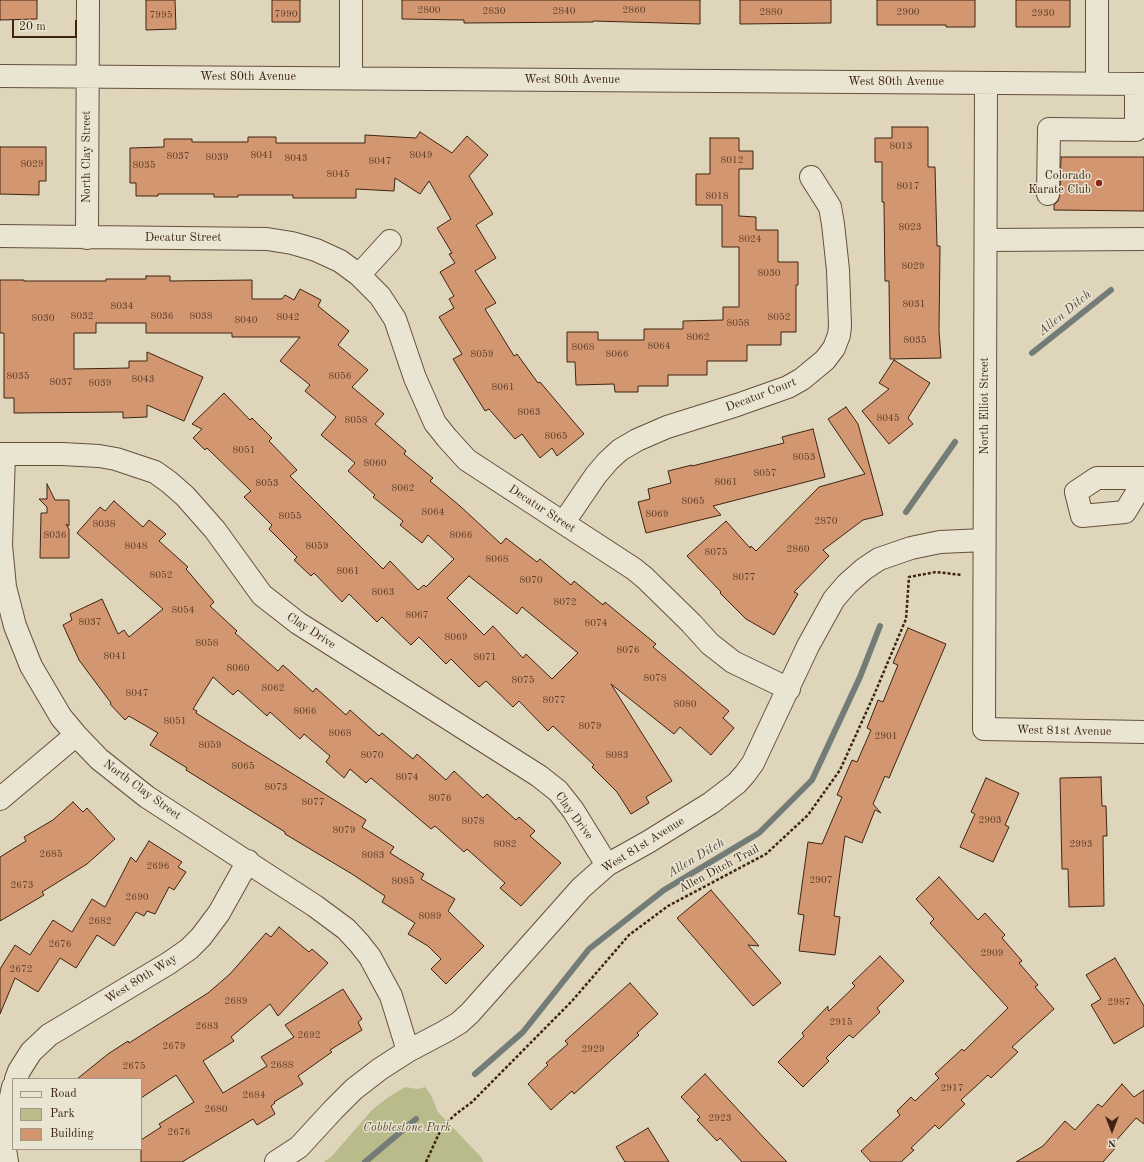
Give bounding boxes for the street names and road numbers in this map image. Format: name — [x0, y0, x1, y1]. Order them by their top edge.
street label: West 80th Avenue — [200, 70, 296, 84]
street label: West 80th Avenue — [524, 73, 620, 87]
street label: West 80th Avenue — [848, 75, 944, 89]
street label: North Clay Street — [80, 111, 94, 203]
street label: Decatur Street — [145, 231, 221, 245]
street label: North Elliot Street — [978, 357, 992, 455]
street label: Decatur Court — [724, 375, 798, 415]
street label: Decatur Street — [506, 482, 578, 536]
street label: Clay Drive — [284, 610, 338, 652]
street label: West 81st Avenue — [1017, 723, 1111, 739]
street label: North Clay Street — [100, 757, 184, 823]
street label: Clay Drive — [552, 789, 596, 843]
street label: West 81st Avenue — [599, 814, 687, 876]
street label: Allen Ditch Trail — [676, 842, 762, 896]
street label: West 80th Way — [102, 951, 180, 1007]

